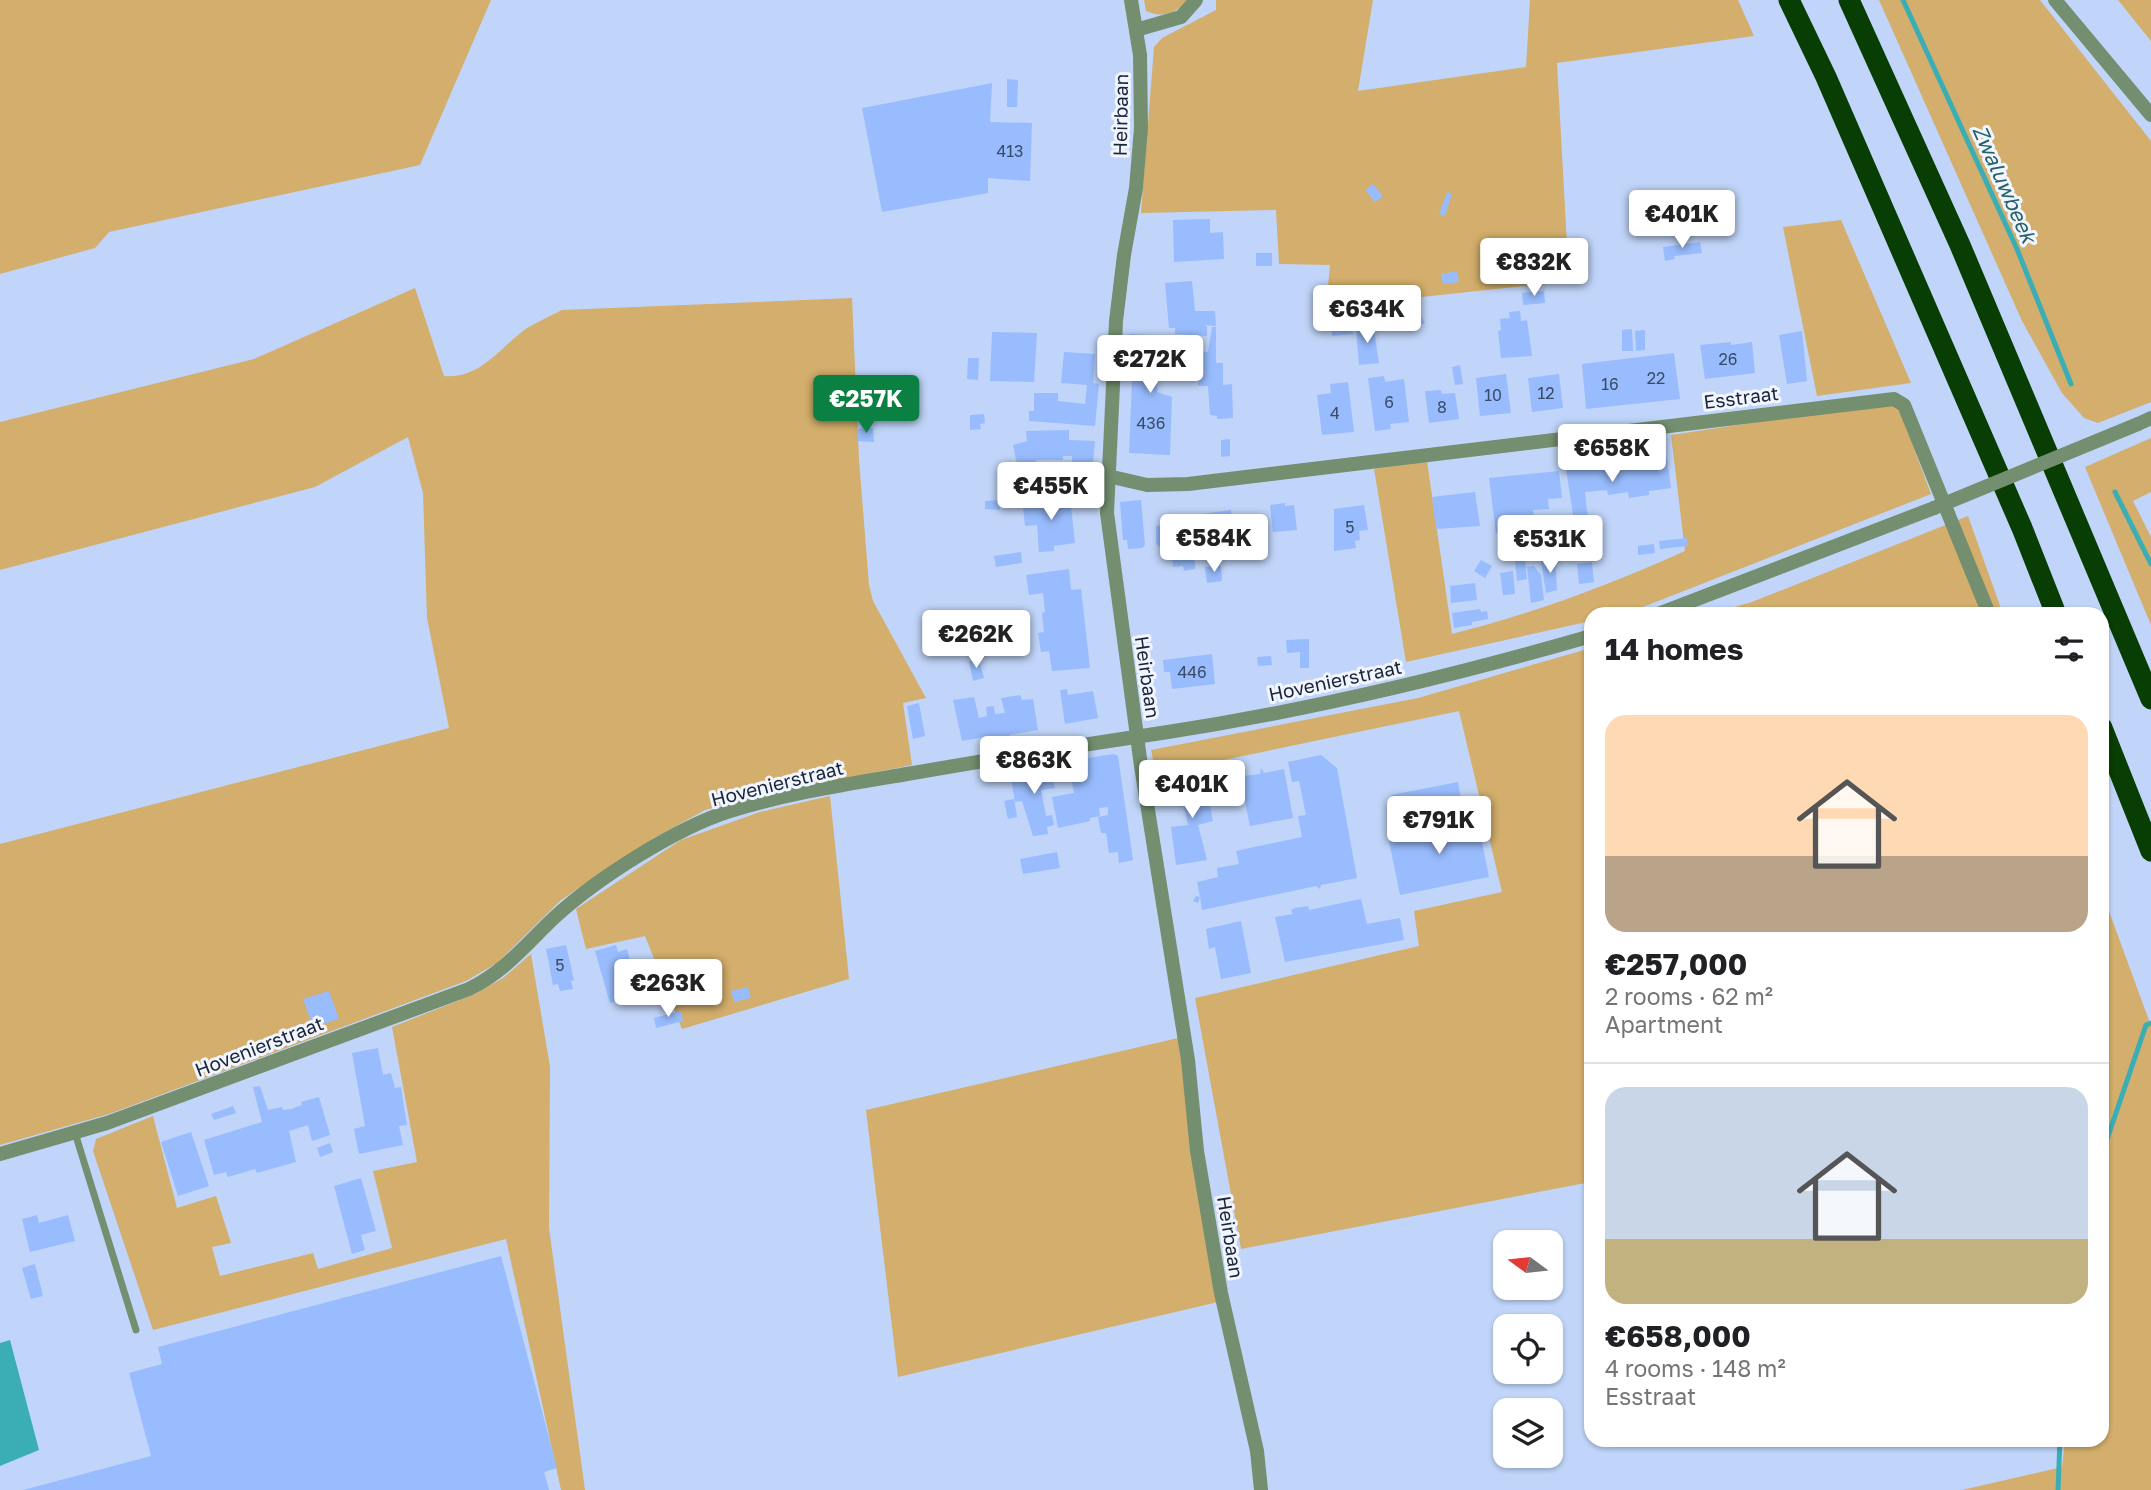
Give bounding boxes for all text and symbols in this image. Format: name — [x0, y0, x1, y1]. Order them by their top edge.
street label: Heirbaan — [1108, 73, 1132, 157]
water label: Zwaluwbeek — [1967, 121, 2043, 249]
house number: 413 — [997, 141, 1023, 161]
pin: €401K — [1633, 190, 1731, 250]
text: €401K — [1645, 199, 1719, 227]
pin: €832K — [1485, 238, 1583, 298]
text: €832K — [1496, 247, 1572, 275]
pin: €634K — [1318, 286, 1416, 345]
text: €634K — [1329, 294, 1405, 322]
pin: €272K — [1101, 336, 1199, 395]
text: €272K — [1113, 344, 1187, 372]
house number: 26 — [1719, 349, 1737, 369]
house number: 22 — [1647, 368, 1665, 388]
house number: 16 — [1601, 374, 1619, 394]
pin: €257K — [817, 376, 915, 435]
street label: Esstraat — [1702, 381, 1780, 413]
house number: 12 — [1537, 383, 1555, 403]
text: €257K — [829, 384, 903, 412]
house number: 10 — [1484, 385, 1502, 405]
house number: 6 — [1384, 392, 1394, 412]
house number: 8 — [1437, 397, 1447, 417]
house number: 4 — [1330, 403, 1340, 423]
house number: 436 — [1137, 413, 1165, 433]
pin: €658K — [1563, 424, 1661, 484]
text: €658K — [1574, 433, 1650, 461]
pin: €455K — [1002, 462, 1100, 522]
text: €455K — [1013, 471, 1089, 499]
pin: €584K — [1165, 514, 1263, 574]
pin: €531K — [1501, 516, 1599, 575]
house number: 5 — [1345, 517, 1355, 537]
text: €584K — [1176, 523, 1252, 551]
text: €531K — [1514, 524, 1586, 552]
pin: €262K — [927, 610, 1025, 670]
text: €262K — [938, 619, 1014, 647]
icon: filters — [2050, 630, 2088, 668]
text: 14 homes — [1605, 631, 1744, 667]
street label: Heirbaan — [1131, 634, 1165, 720]
street label: Hovenierstraat — [1266, 655, 1404, 705]
house number: 446 — [1177, 662, 1207, 682]
pin: €863K — [985, 736, 1083, 796]
text: €863K — [996, 745, 1072, 773]
street label: Hovenierstraat — [708, 755, 846, 811]
pin: €401K — [1143, 760, 1241, 820]
icon: home — [1784, 761, 1910, 887]
text: €401K — [1155, 769, 1229, 797]
pin: €791K — [1390, 796, 1488, 856]
text: €791K — [1403, 805, 1475, 833]
text: €257,000 — [1605, 946, 1747, 982]
house number: 5 — [555, 955, 565, 975]
pin: €263K — [619, 960, 717, 1019]
text: €263K — [630, 968, 706, 996]
text: 2 rooms · 62 m² — [1605, 982, 1773, 1010]
text: Apartment — [1605, 1010, 1723, 1038]
street label: Hovenierstraat — [192, 1011, 326, 1081]
icon: home — [1784, 1133, 1910, 1259]
street label: Heirbaan — [1213, 1194, 1249, 1280]
north arrow — [1493, 1230, 1563, 1300]
map controls — [1493, 1230, 1563, 1468]
button: locate — [1493, 1314, 1563, 1384]
text: €658,000 — [1605, 1318, 1751, 1354]
text: 4 rooms · 148 m² — [1605, 1354, 1786, 1382]
text: Esstraat — [1605, 1382, 1696, 1410]
button: layers — [1493, 1398, 1563, 1468]

